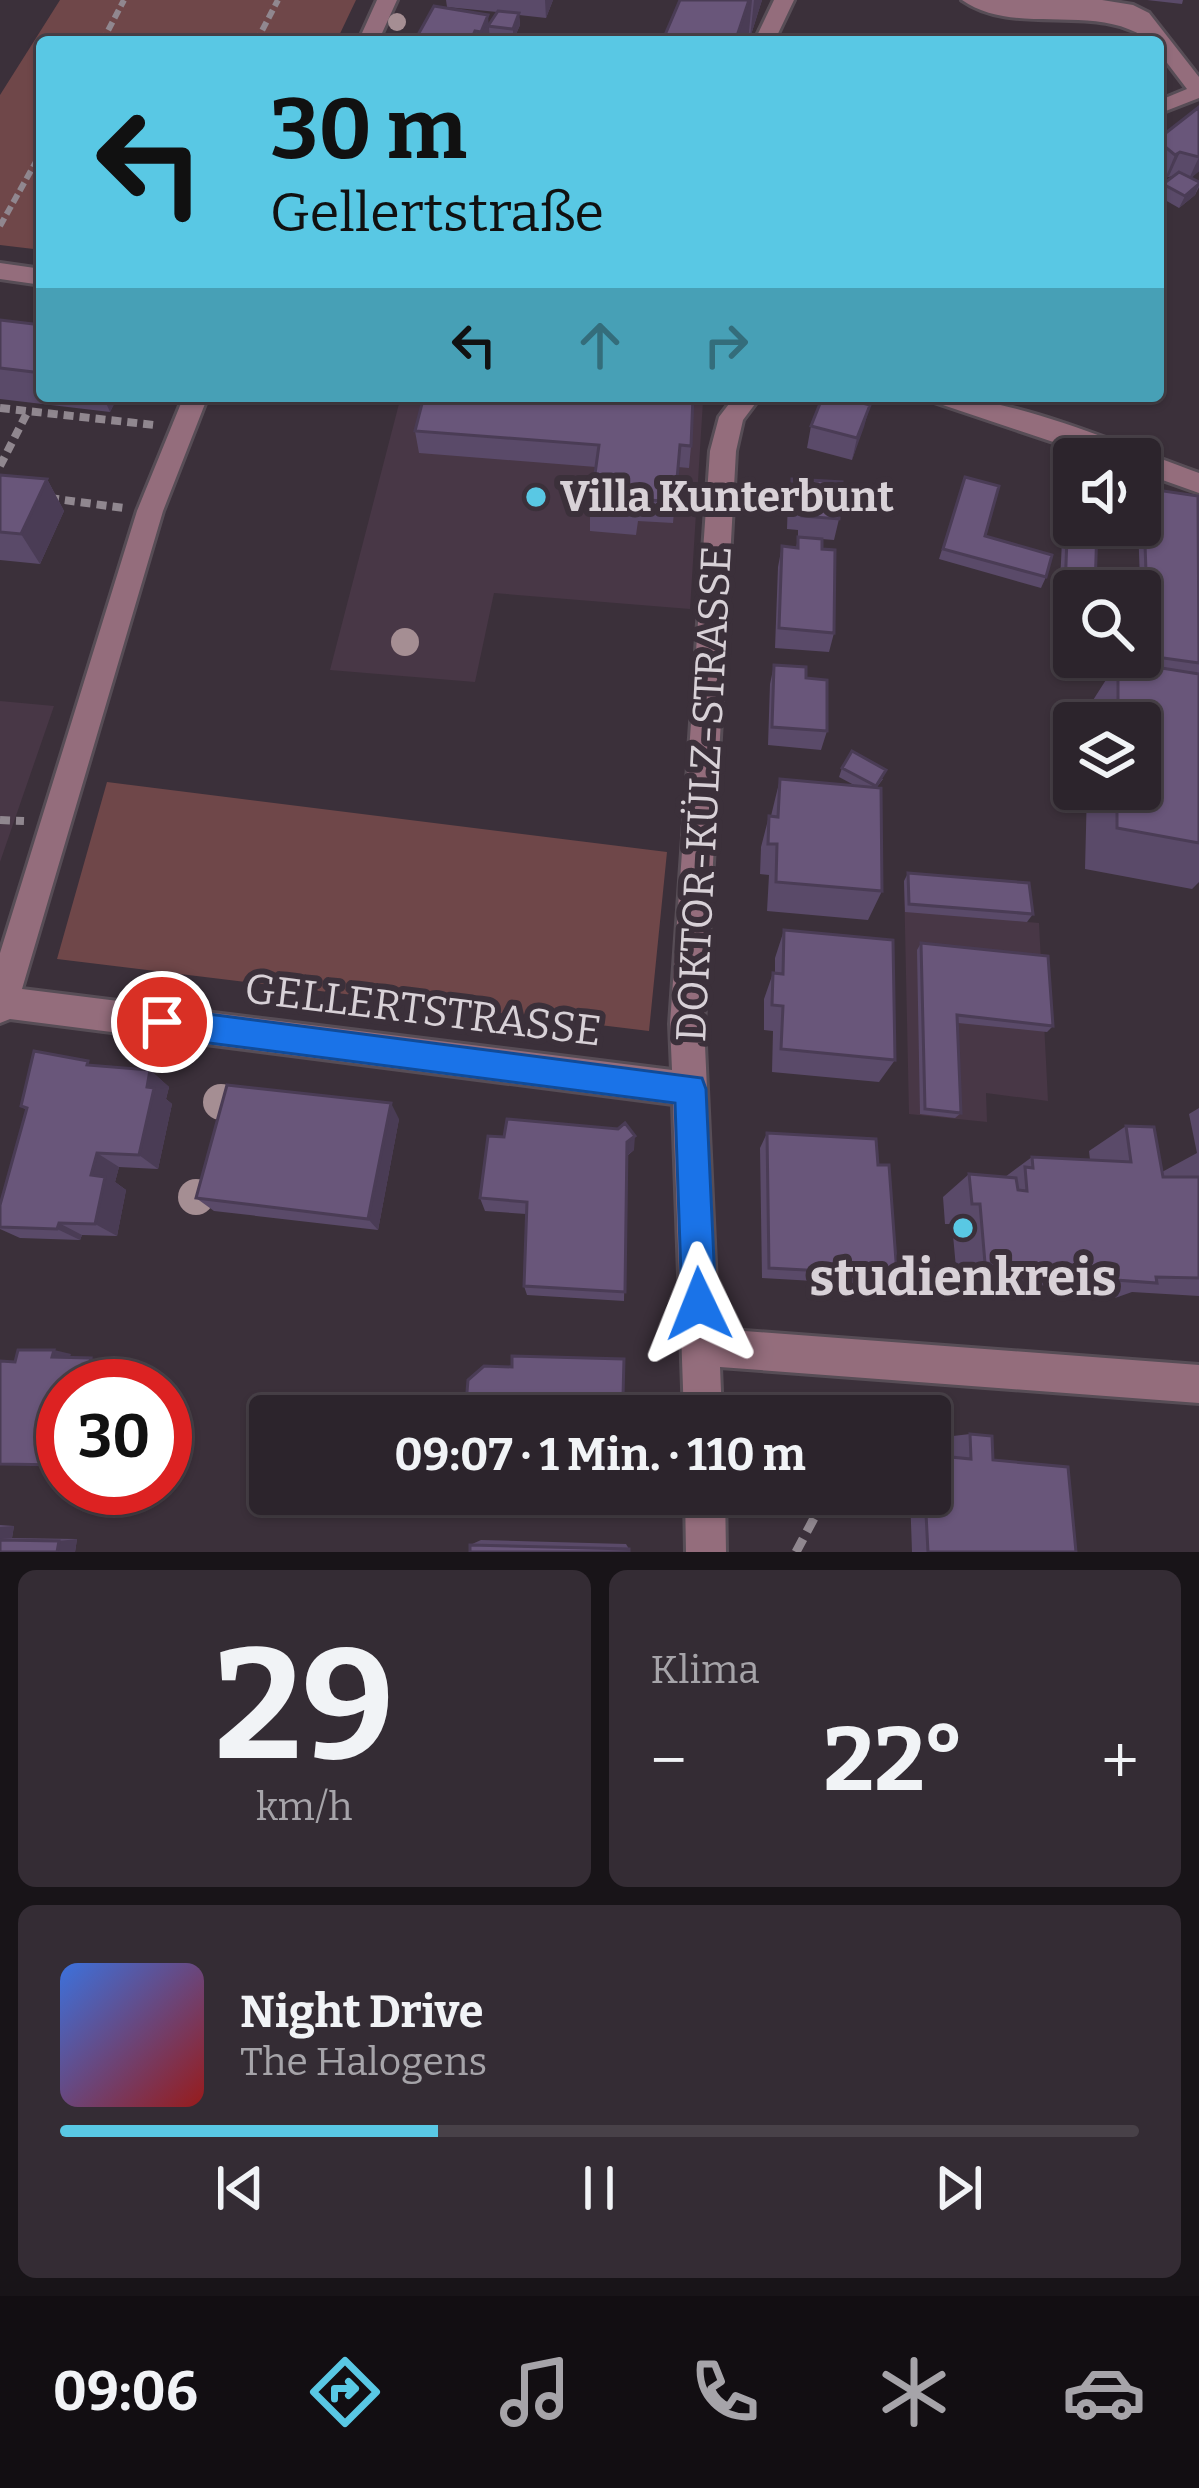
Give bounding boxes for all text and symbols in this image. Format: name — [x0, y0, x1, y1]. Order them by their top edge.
text: 30 m — [270, 79, 467, 180]
icon: left — [72, 84, 228, 240]
text: Gellertstraße — [270, 181, 604, 245]
icon: left — [441, 312, 507, 378]
icon: ahead — [567, 312, 633, 378]
icon: right — [693, 312, 759, 378]
map controls — [1053, 438, 1161, 810]
button: sound — [1053, 438, 1161, 546]
place label: Villa Kunterbunt — [560, 472, 894, 522]
marker: Villa Kunterbunt — [523, 484, 549, 510]
street label: DOKTOR-KÜLZ-STRASSE — [666, 545, 742, 1043]
button: search — [1053, 570, 1161, 678]
button: layers — [1053, 702, 1161, 810]
street label: GELLERTSTRASSE — [242, 963, 604, 1057]
pin — [111, 971, 213, 1073]
icon: arrive — [129, 989, 195, 1055]
marker: studienkreis — [950, 1215, 976, 1241]
position arrow — [636, 1241, 762, 1367]
place label: studienkreis — [809, 1247, 1117, 1309]
speed limit sign: 30 — [36, 1359, 192, 1515]
text: 09:07 · 1 Min. · 110 m — [394, 1428, 806, 1482]
text: 29 — [214, 1612, 394, 1799]
text: Klima — [651, 1647, 760, 1693]
text: 22° — [824, 1706, 965, 1814]
text: − — [651, 1721, 687, 1800]
text: + — [1101, 1721, 1139, 1800]
text: km/h — [256, 1784, 353, 1830]
text: Night Drive — [240, 1985, 483, 2039]
text: The Halogens — [240, 2039, 487, 2085]
icon: previous — [207, 2155, 273, 2221]
icon: pause — [566, 2155, 632, 2221]
icon: next — [926, 2155, 992, 2221]
icon: directions — [303, 2350, 387, 2434]
icon: music — [493, 2350, 577, 2434]
icon: phone — [683, 2350, 767, 2434]
icon: climate — [872, 2350, 956, 2434]
icon: car — [1062, 2350, 1146, 2434]
text: 09:06 — [53, 2360, 198, 2424]

